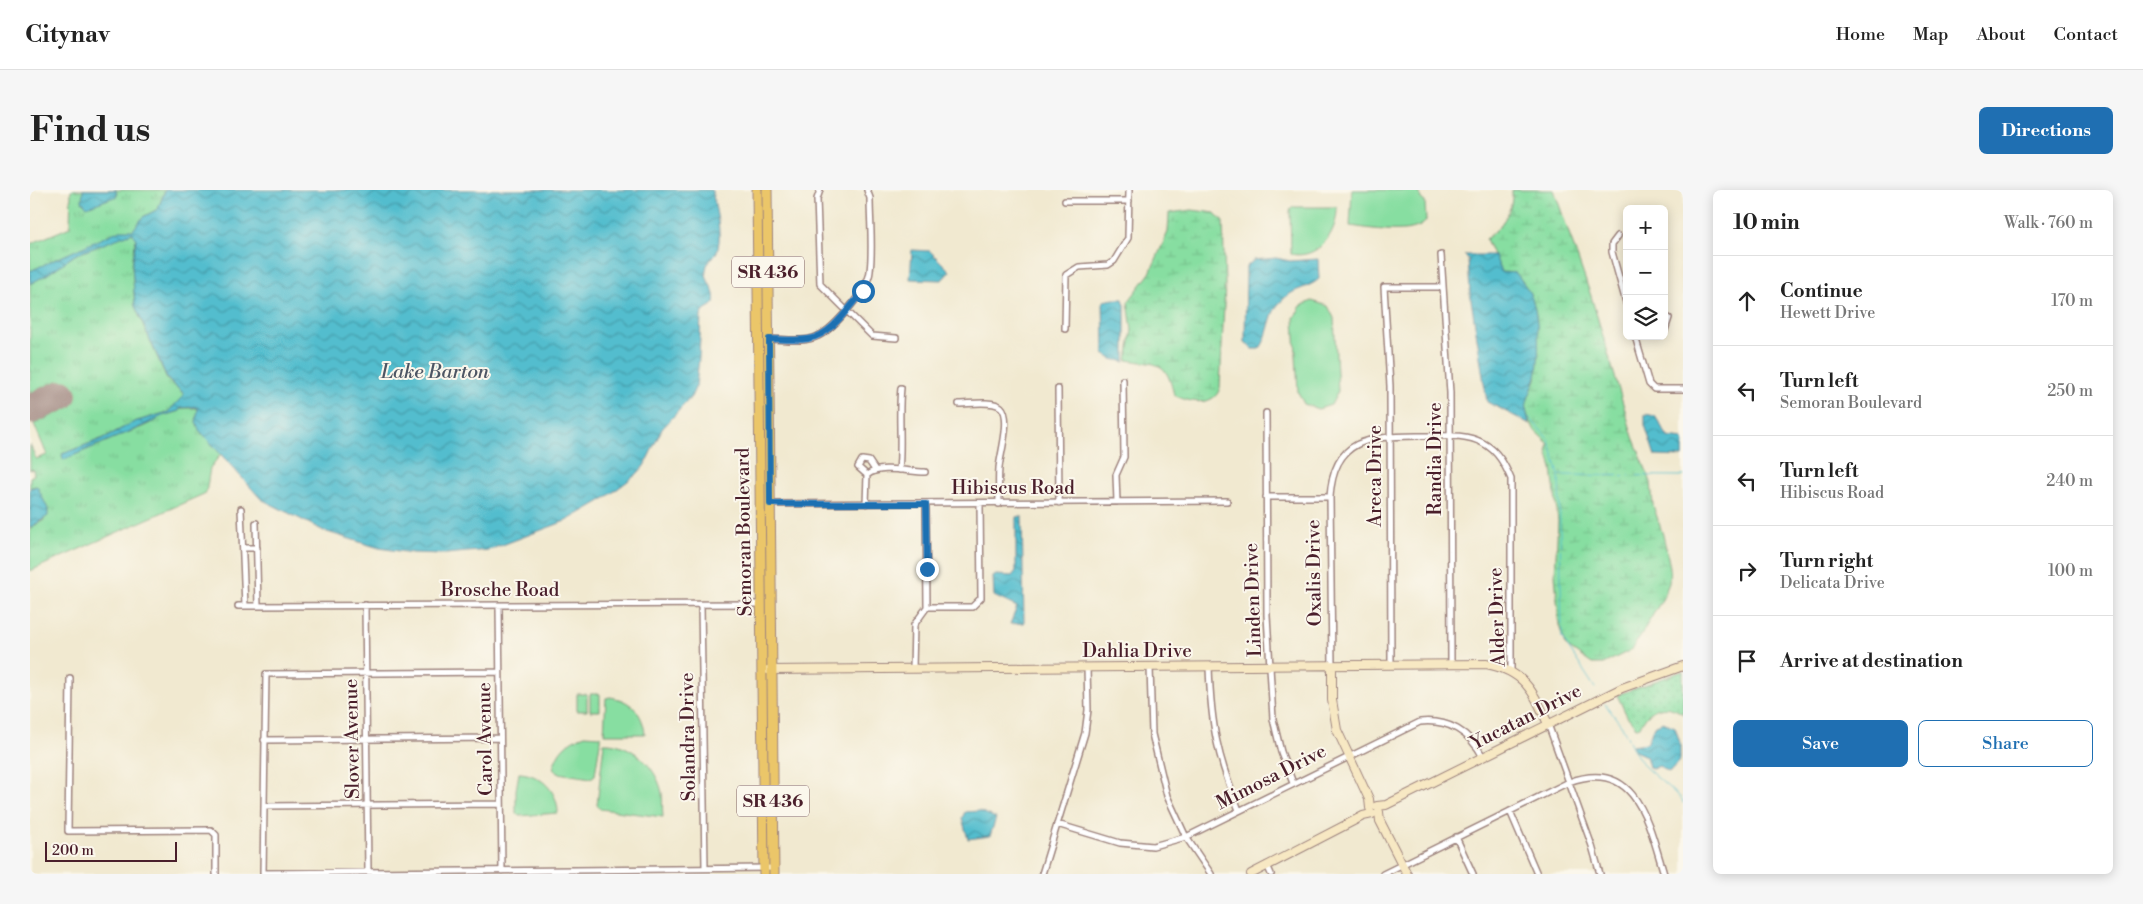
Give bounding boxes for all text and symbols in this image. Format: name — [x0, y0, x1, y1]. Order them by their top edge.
text: Citynav — [25, 20, 110, 50]
text: Home — [1836, 23, 1885, 46]
text: Map — [1913, 23, 1949, 46]
text: About — [1977, 23, 2026, 46]
text: Contact — [2054, 23, 2118, 46]
button: Directions — [1979, 107, 2113, 154]
text: Find us — [30, 109, 150, 152]
map controls — [1623, 205, 1668, 340]
button: + — [1623, 205, 1668, 250]
text: 10 min — [1733, 210, 1800, 236]
text: Walk · 760 m — [2004, 213, 2093, 233]
button: − — [1623, 250, 1668, 295]
road number: SR 436 — [732, 256, 804, 288]
text: Continue — [1780, 279, 1863, 303]
route start — [852, 280, 875, 303]
icon: ahead — [1733, 287, 1761, 315]
text: 170 m — [2051, 291, 2093, 311]
button: layers — [1623, 295, 1668, 340]
text: Hewett Drive — [1780, 303, 1875, 323]
water label: Lake Barton — [380, 360, 490, 385]
text: Turn left — [1780, 369, 1859, 393]
icon: left — [1733, 377, 1761, 405]
text: 250 m — [2047, 381, 2093, 401]
text: Semoran Boulevard — [1780, 393, 1922, 413]
street label: Randia Drive — [1423, 402, 1447, 516]
street label: Areca Drive — [1363, 425, 1387, 528]
street label: Semoran Boulevard — [731, 447, 757, 617]
text: Turn left — [1780, 459, 1859, 483]
icon: left — [1733, 467, 1761, 495]
text: 240 m — [2046, 471, 2093, 491]
street label: Hibiscus Road — [951, 476, 1075, 500]
text: Hibiscus Road — [1780, 483, 1884, 503]
street label: Oxalis Drive — [1301, 519, 1327, 627]
street label: Linden Drive — [1239, 543, 1267, 657]
text: Turn right — [1780, 549, 1873, 573]
icon: right — [1733, 557, 1761, 585]
route end — [916, 558, 939, 581]
text: 100 m — [2048, 561, 2093, 581]
street label: Alder Drive — [1483, 567, 1511, 668]
text: Delicata Drive — [1780, 573, 1885, 593]
street label: Brosche Road — [440, 578, 560, 602]
street label: Dahlia Drive — [1082, 639, 1192, 663]
icon: arrive — [1733, 647, 1761, 675]
text: Arrive at destination — [1780, 649, 1963, 673]
street label: Solandra Drive — [675, 672, 701, 802]
street label: Slover Avenue — [339, 679, 365, 799]
street label: Yucatan Drive — [1466, 679, 1586, 756]
street label: Carol Avenue — [472, 682, 498, 796]
button: Save — [1733, 720, 1908, 767]
button: Share — [1918, 720, 2093, 767]
street label: Mimosa Drive — [1212, 739, 1330, 815]
road number: SR 436 — [737, 786, 809, 816]
scale bar — [45, 839, 178, 862]
text: 200 m — [52, 842, 94, 860]

